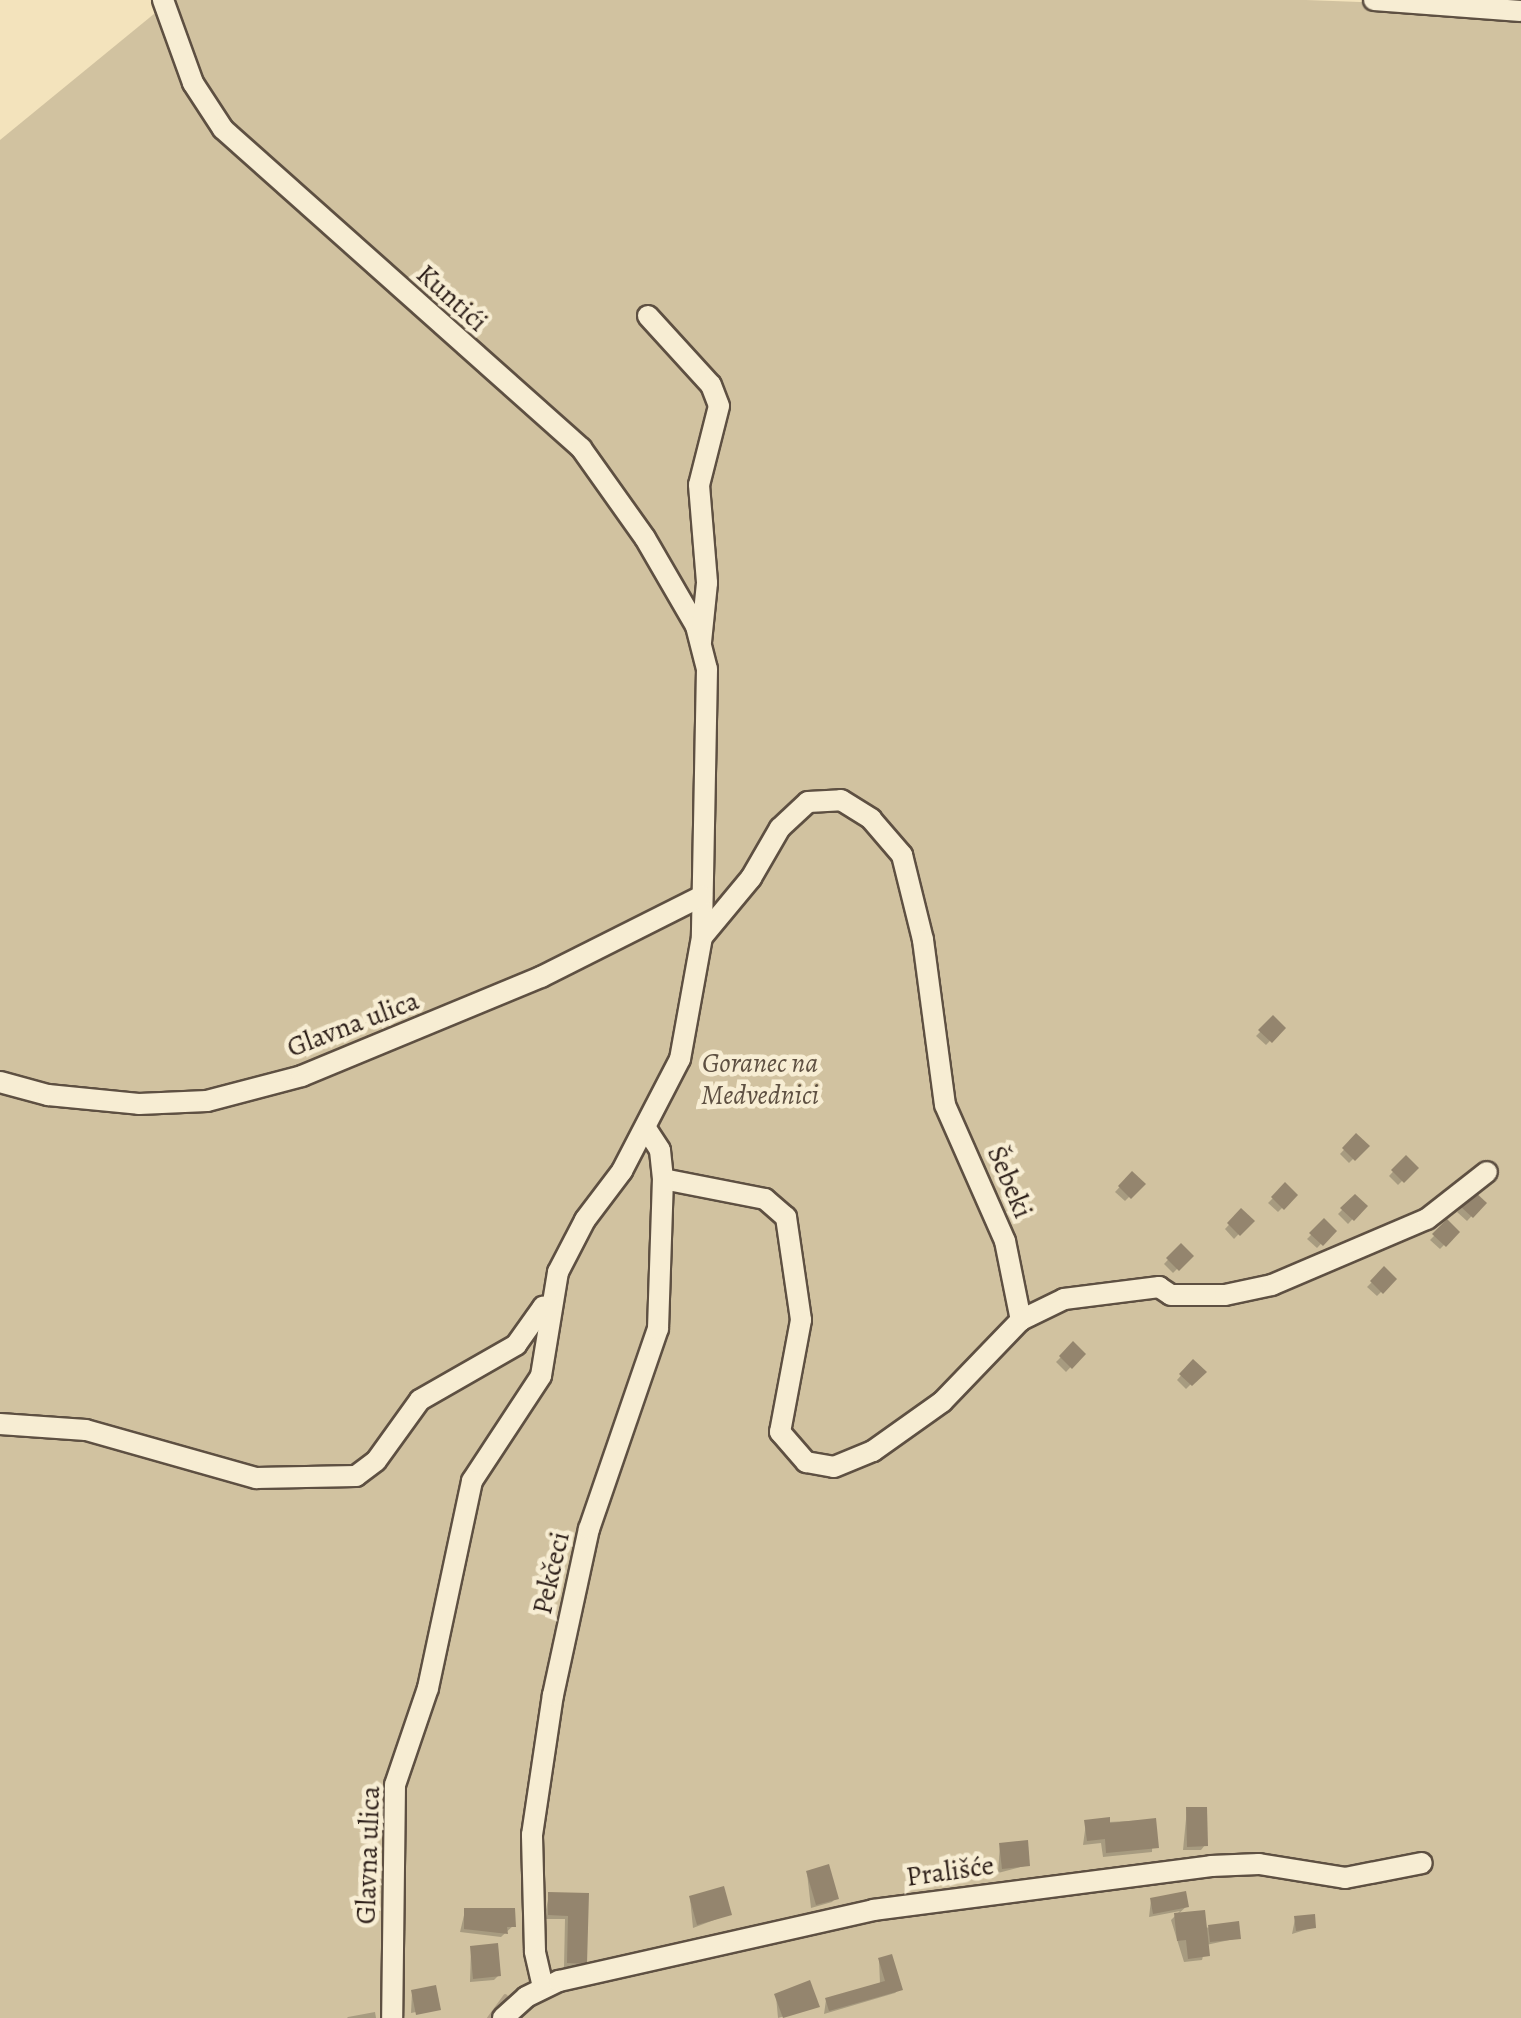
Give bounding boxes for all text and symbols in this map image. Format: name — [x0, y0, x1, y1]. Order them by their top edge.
street label: Kuntići — [409, 257, 495, 339]
street label: Glavna ulica — [282, 983, 424, 1065]
park label: Goranec na Medvednici — [701, 1046, 819, 1112]
street label: Šebeki — [980, 1141, 1040, 1223]
street label: Pekčeci — [525, 1528, 577, 1618]
street label: Glavna ulica — [349, 1785, 387, 1925]
street label: Prališće — [904, 1848, 996, 1894]

